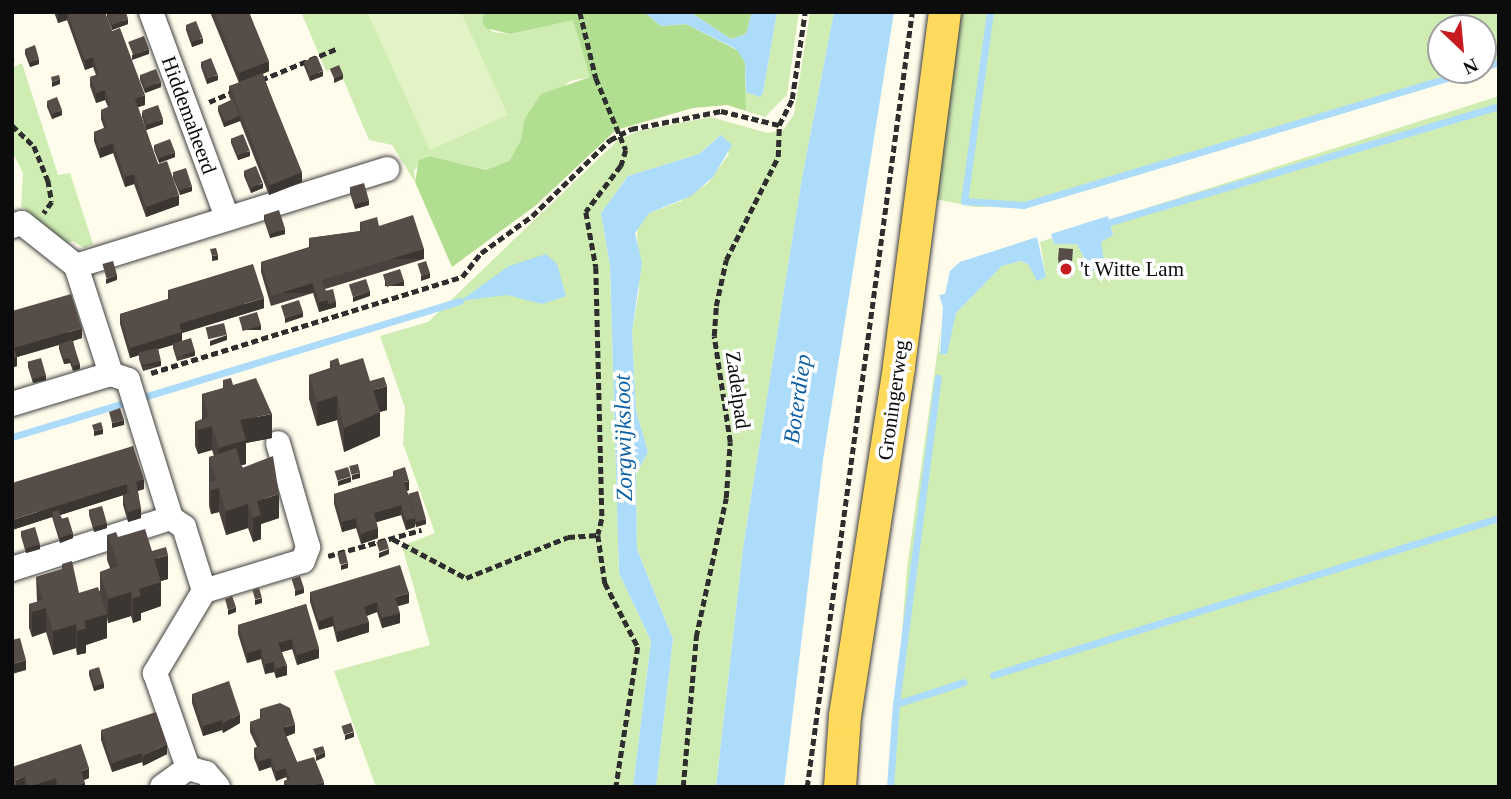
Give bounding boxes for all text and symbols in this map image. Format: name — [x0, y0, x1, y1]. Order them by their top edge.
north arrow — [1427, 14, 1497, 84]
street label: Hiddemaheerd — [156, 53, 222, 177]
text: N — [1460, 54, 1481, 79]
place label: 't Witte Lam — [1080, 256, 1184, 282]
marker: 't Witte Lam — [1058, 261, 1074, 277]
street label: Groningerweg — [872, 338, 914, 462]
street label: Zadelpad — [720, 350, 756, 430]
water label: Boterdiep — [778, 353, 818, 445]
water label: Zorgwijksloot — [609, 374, 639, 502]

